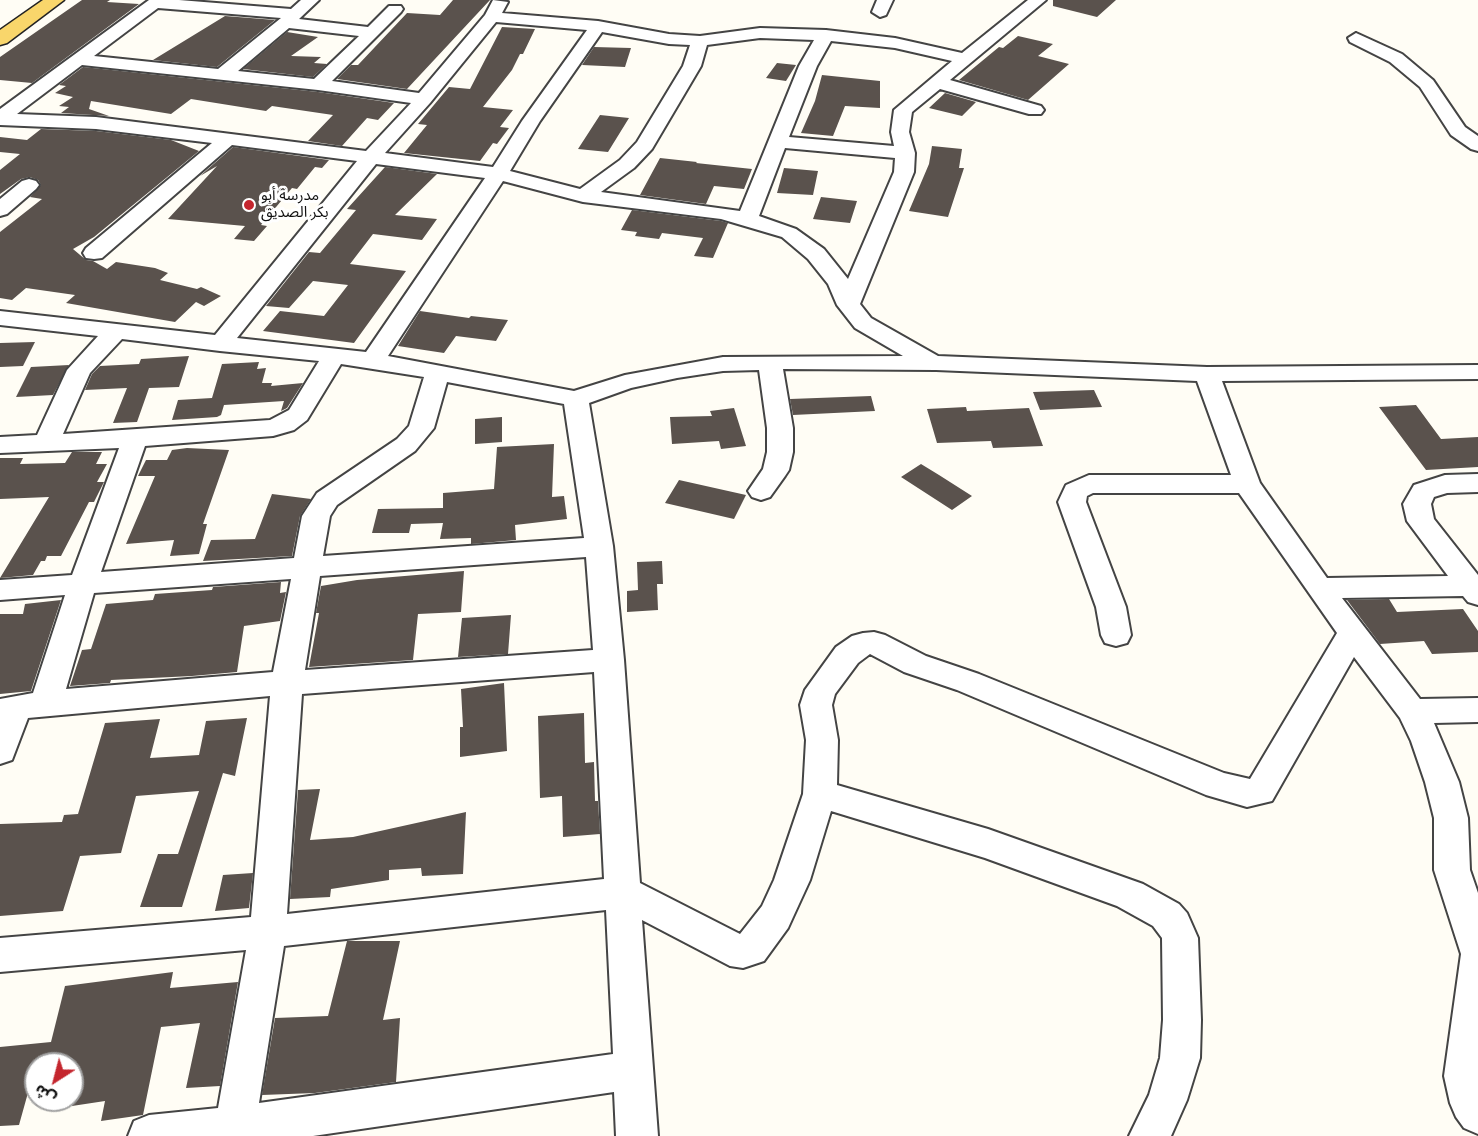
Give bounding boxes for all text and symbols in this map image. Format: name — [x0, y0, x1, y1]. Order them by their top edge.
place label: مدرسة أبو بكر الصديق — [261, 187, 329, 222]
marker: مدرسة أبو بكر الصديق — [242, 198, 256, 212]
north arrow — [24, 1052, 84, 1112]
text: ش — [29, 1080, 60, 1110]

